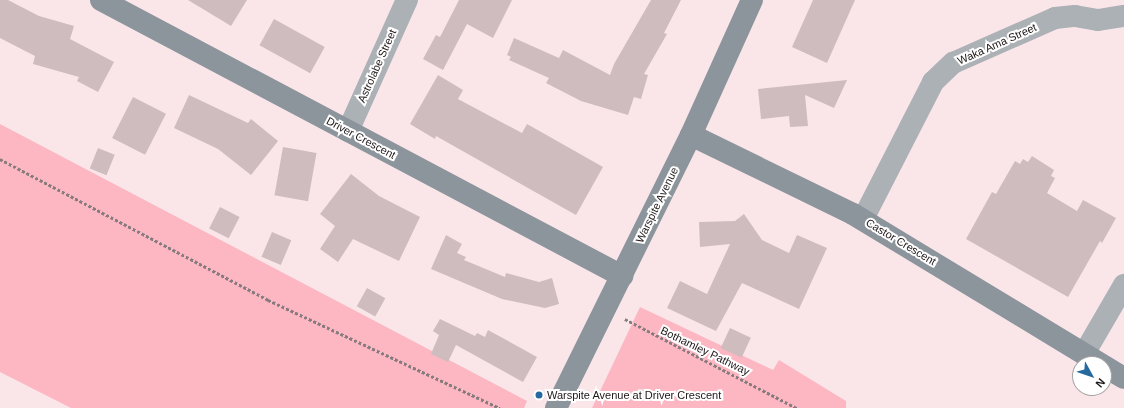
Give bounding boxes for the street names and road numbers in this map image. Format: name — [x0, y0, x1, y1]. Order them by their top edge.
street label: Waka Ama Street — [955, 21, 1039, 67]
street label: Astrolabe Street — [355, 27, 399, 105]
street label: Driver Crescent — [324, 114, 398, 162]
street label: Warspite Avenue — [633, 165, 681, 245]
street label: Castor Crescent — [864, 216, 938, 268]
street label: Bothamley Pathway — [658, 324, 752, 378]

